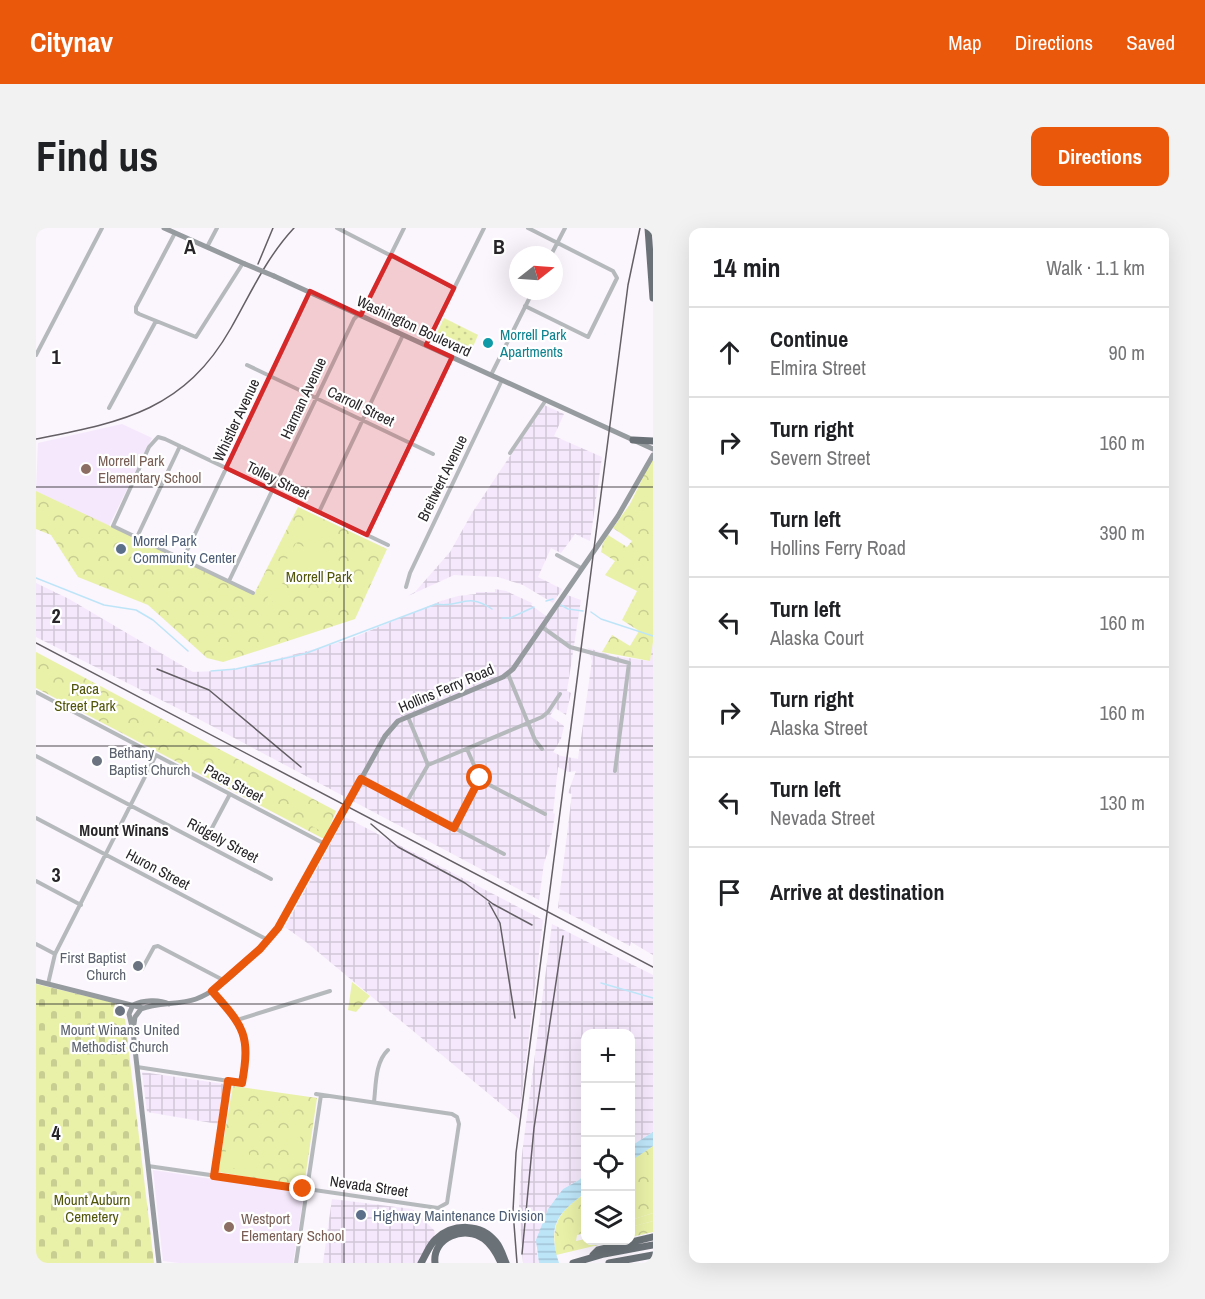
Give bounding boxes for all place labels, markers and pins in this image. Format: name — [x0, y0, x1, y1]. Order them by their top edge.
place label: Morrell Park Apartments — [499, 324, 567, 362]
marker: Morrell Park Apartments — [481, 336, 495, 350]
place label: Morrell Park Elementary School — [98, 450, 201, 488]
marker: Morrell Park Elementary School — [79, 462, 93, 476]
place label: Morrel Park Community Center — [133, 530, 236, 568]
marker: Morrel Park Community Center — [114, 542, 128, 556]
place label: Bethany Baptist Church — [109, 742, 190, 780]
marker: Bethany Baptist Church — [90, 754, 104, 768]
place label: First Baptist Church — [60, 947, 127, 985]
marker: First Baptist Church — [131, 959, 145, 973]
marker: Mount Winans United Methodist Church — [113, 1004, 127, 1018]
place label: Mount Winans United Methodist Church — [61, 1019, 179, 1057]
place label: Highway Maintenance Division — [373, 1205, 544, 1226]
place label: Westport Elementary School — [241, 1208, 344, 1246]
marker: Highway Maintenance Division — [354, 1208, 368, 1222]
marker: Westport Elementary School — [222, 1220, 236, 1234]

